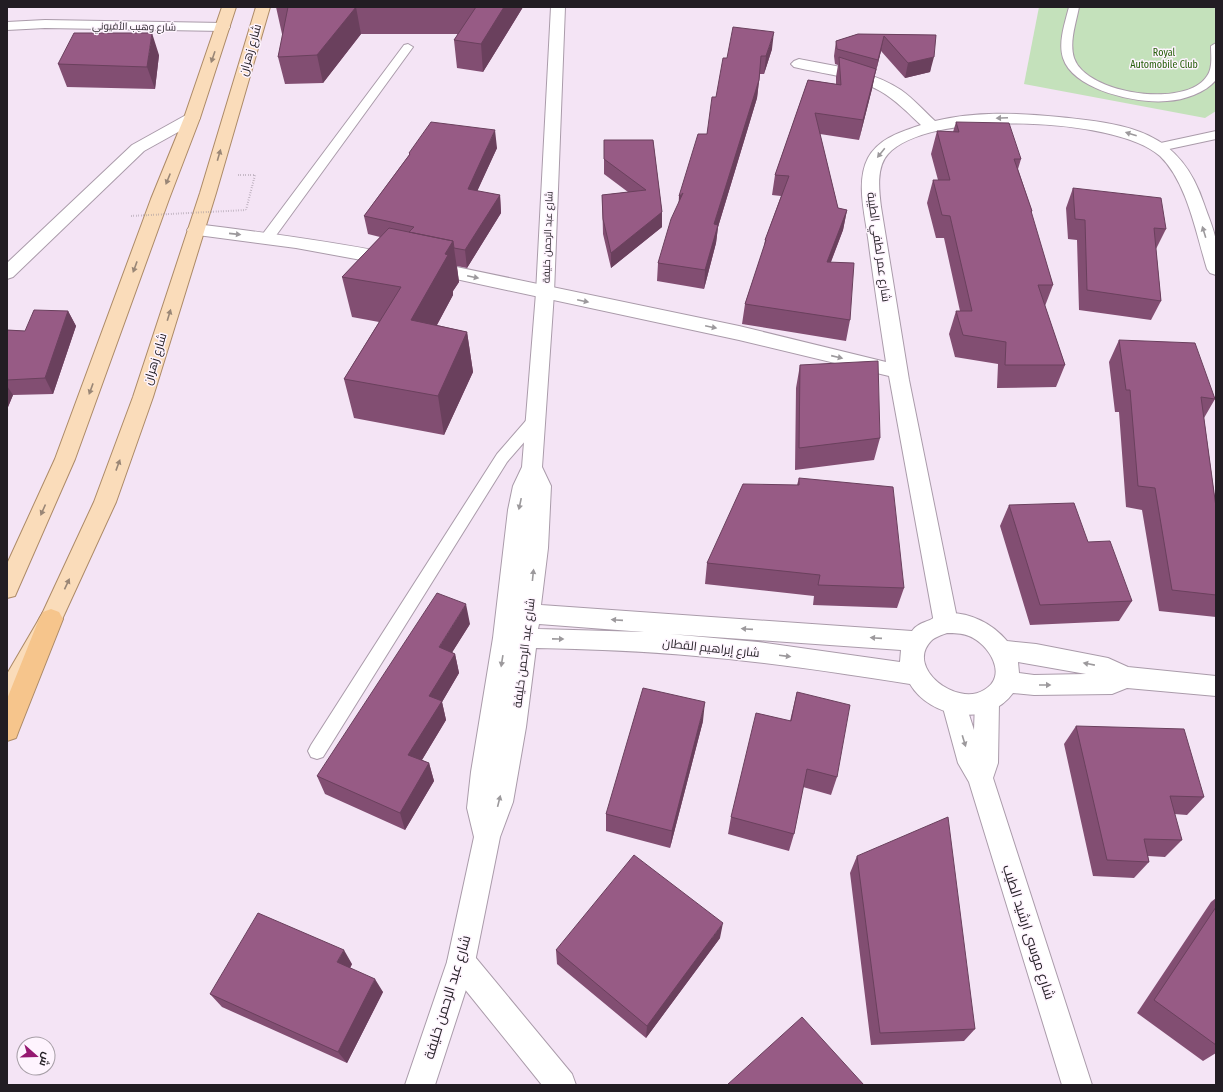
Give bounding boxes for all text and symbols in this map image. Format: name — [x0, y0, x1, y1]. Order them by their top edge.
street label: شارع وهيب الأفيوني — [92, 20, 176, 35]
street label: شارع زهران — [236, 22, 265, 78]
park label: Royal Automobile Club — [1130, 47, 1198, 71]
one-way arrow — [209, 52, 215, 64]
one-way arrow — [996, 114, 1008, 121]
one-way arrow — [1125, 130, 1137, 136]
one-way arrow — [877, 147, 885, 158]
one-way arrow — [216, 149, 222, 161]
one-way arrow — [164, 174, 170, 186]
street label: شارع عبد الرحمن خليفة — [540, 191, 556, 283]
street label: شارع عمر لطفي الطيبة — [861, 191, 894, 303]
one-way arrow — [1201, 225, 1207, 237]
one-way arrow — [229, 231, 241, 237]
one-way arrow — [132, 262, 138, 274]
one-way arrow — [466, 275, 479, 281]
one-way arrow — [577, 298, 590, 304]
one-way arrow — [166, 309, 172, 321]
one-way arrow — [705, 325, 717, 331]
street label: شارع زهران — [140, 331, 171, 387]
one-way arrow — [831, 354, 844, 360]
one-way arrow — [87, 384, 93, 396]
one-way arrow — [116, 458, 122, 470]
one-way arrow — [517, 498, 523, 510]
one-way arrow — [39, 505, 45, 517]
one-way arrow — [530, 569, 537, 581]
one-way arrow — [64, 578, 70, 590]
street label: شارع عبد الرحمن خليفة — [510, 597, 539, 709]
one-way arrow — [611, 616, 623, 623]
one-way arrow — [741, 625, 753, 632]
one-way arrow — [870, 635, 882, 642]
one-way arrow — [552, 636, 565, 642]
street label: شارع إبراهيم القطان — [662, 636, 760, 661]
one-way arrow — [779, 653, 791, 659]
one-way arrow — [499, 655, 505, 667]
one-way arrow — [1082, 661, 1095, 667]
one-way arrow — [1039, 682, 1052, 688]
one-way arrow — [961, 736, 967, 748]
one-way arrow — [497, 794, 503, 807]
street label: شارع موسى ارشيد الطيب — [999, 863, 1058, 1002]
street label: شارع عبد الرحمن خليفة — [421, 933, 474, 1061]
north arrow — [16, 1036, 56, 1076]
text: ش — [36, 1050, 53, 1068]

